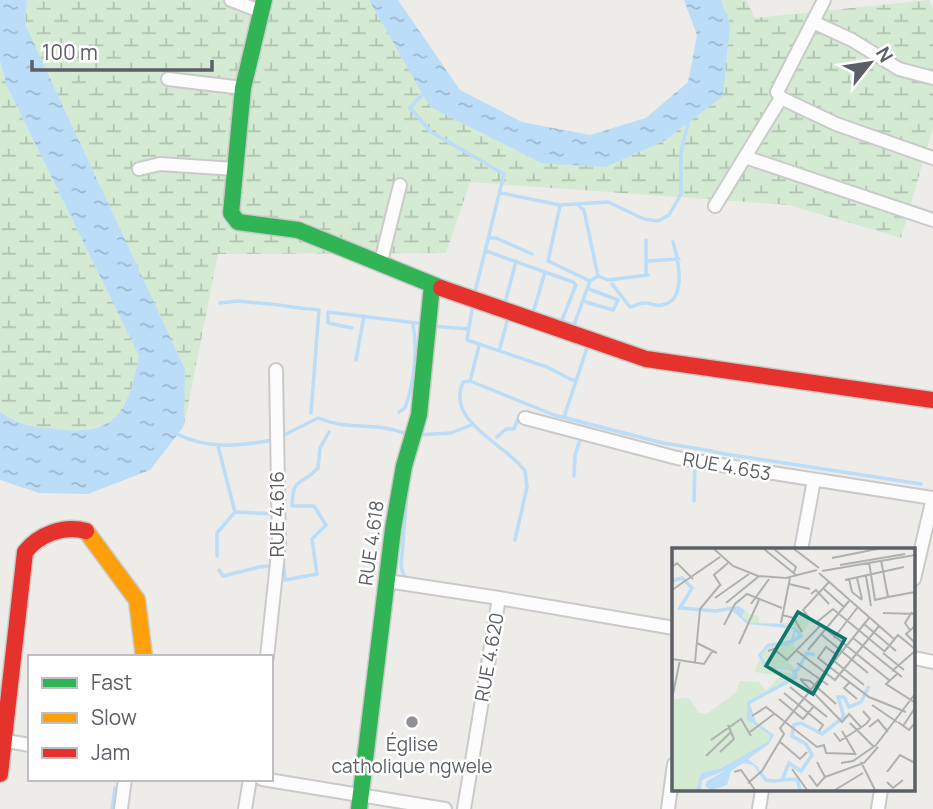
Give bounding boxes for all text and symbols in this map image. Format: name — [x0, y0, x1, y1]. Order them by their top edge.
scale bar — [32, 28, 212, 72]
north arrow — [835, 28, 905, 98]
text: 100 m — [42, 38, 98, 66]
text: N — [870, 42, 899, 67]
street label: RUE 4.653 — [681, 445, 773, 487]
street label: RUE 4.616 — [264, 471, 290, 557]
street label: RUE 4.618 — [352, 499, 390, 587]
inset map — [672, 548, 916, 792]
street label: RUE 4.620 — [468, 611, 510, 703]
legend — [28, 655, 273, 781]
text: Fast — [91, 668, 132, 696]
text: Slow — [91, 703, 137, 731]
marker: Église catholique ngwele — [404, 714, 420, 730]
place label: Église catholique ngwele — [332, 731, 492, 779]
text: Jam — [91, 738, 130, 766]

